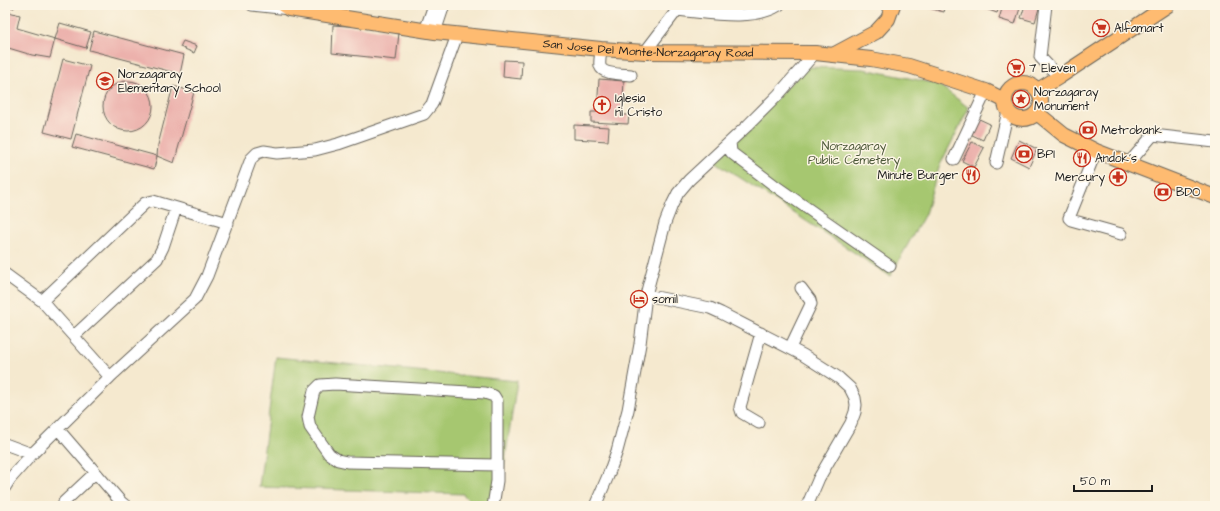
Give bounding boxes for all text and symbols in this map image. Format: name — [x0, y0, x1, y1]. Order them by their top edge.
supermarket icon: Alfamart — [1091, 18, 1111, 38]
place label: Alfamart — [1114, 20, 1164, 37]
street label: San Jose Del Monte-Norzagaray Road — [542, 35, 753, 62]
supermarket icon: 7 Eleven — [1006, 58, 1026, 78]
place label: 7 Eleven — [1029, 60, 1075, 77]
place label: Norzagaray Elementary School — [118, 66, 221, 98]
school or university icon: Norzagaray Elementary School — [95, 71, 115, 91]
place label: Norzagaray Monument — [1034, 84, 1099, 115]
place icon: Norzagaray Monument — [1011, 89, 1031, 109]
place label: Iglesia ni Cristo — [615, 90, 662, 121]
church icon: Iglesia ni Cristo — [592, 95, 612, 115]
bank icon: Metrobank — [1078, 120, 1098, 140]
place label: Metrobank — [1101, 122, 1162, 139]
park label: Norzagaray Public Cemetery — [808, 138, 900, 170]
bank icon: BPI — [1014, 144, 1034, 164]
place label: BPI — [1037, 146, 1055, 163]
restaurant icon: Andok's — [1072, 148, 1092, 168]
place label: Andok's — [1095, 150, 1137, 167]
restaurant icon: Minute Burger — [961, 165, 981, 185]
place label: Minute Burger — [877, 167, 958, 185]
pharmacy icon: Mercury — [1108, 167, 1128, 187]
place label: Mercury — [1055, 169, 1105, 187]
bank icon: BDO — [1153, 182, 1173, 202]
place label: BDO — [1176, 184, 1200, 201]
hotel icon: somil — [629, 289, 649, 309]
place label: somil — [652, 291, 678, 308]
scale bar — [1074, 467, 1152, 493]
text: 50 m — [1080, 473, 1111, 490]

